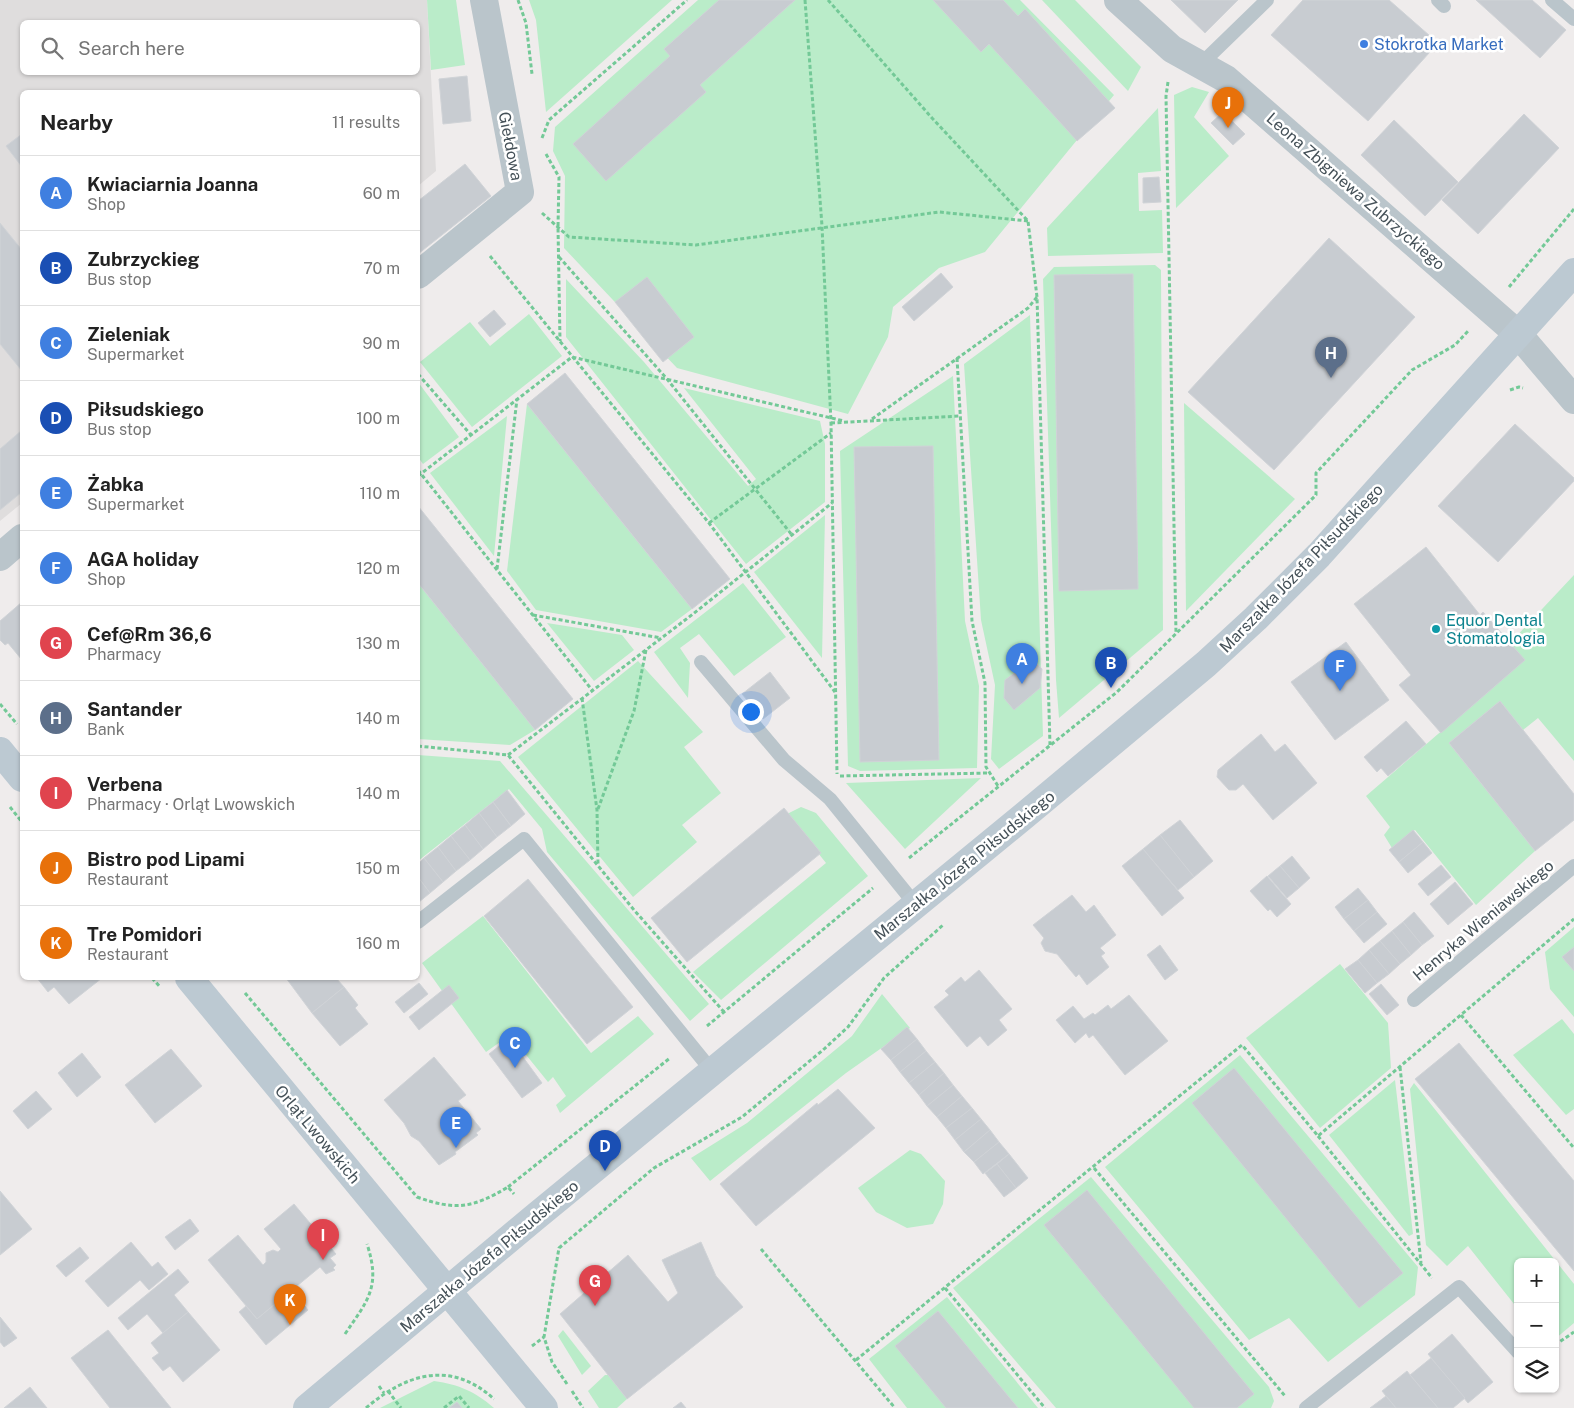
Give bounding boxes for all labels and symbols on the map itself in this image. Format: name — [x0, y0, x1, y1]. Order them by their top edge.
place label: Stokrotka Market — [1374, 35, 1504, 54]
marker: Stokrotka Market — [1358, 38, 1370, 50]
pin: J — [1212, 87, 1244, 128]
street label: Leona Zbigniewa Zubrzyckiego — [1263, 109, 1449, 274]
street label: Giełdowa — [495, 110, 526, 182]
pin: H — [1315, 337, 1347, 378]
street label: Marszałka Józefa Piłsudskiego — [1216, 480, 1387, 657]
place label: Equor Dental Stomatologia — [1446, 611, 1545, 648]
marker: Equor Dental Stomatologia — [1430, 623, 1442, 635]
pin: A — [1006, 643, 1038, 684]
pin: B — [1095, 647, 1127, 688]
pin: F — [1324, 650, 1356, 691]
your location — [738, 699, 764, 725]
street label: Marszałka Józefa Piłsudskiego — [870, 787, 1058, 944]
street label: Henryka Wieniawskiego — [1409, 856, 1558, 985]
pin: C — [499, 1027, 531, 1068]
street label: Orląt Lwowskich — [271, 1081, 364, 1187]
pin: E — [440, 1107, 472, 1148]
pin: D — [589, 1130, 621, 1171]
street label: Marszałka Józefa Piłsudskiego — [396, 1176, 582, 1337]
pin: I — [307, 1219, 339, 1260]
pin: G — [579, 1265, 611, 1306]
pin: K — [274, 1284, 306, 1325]

